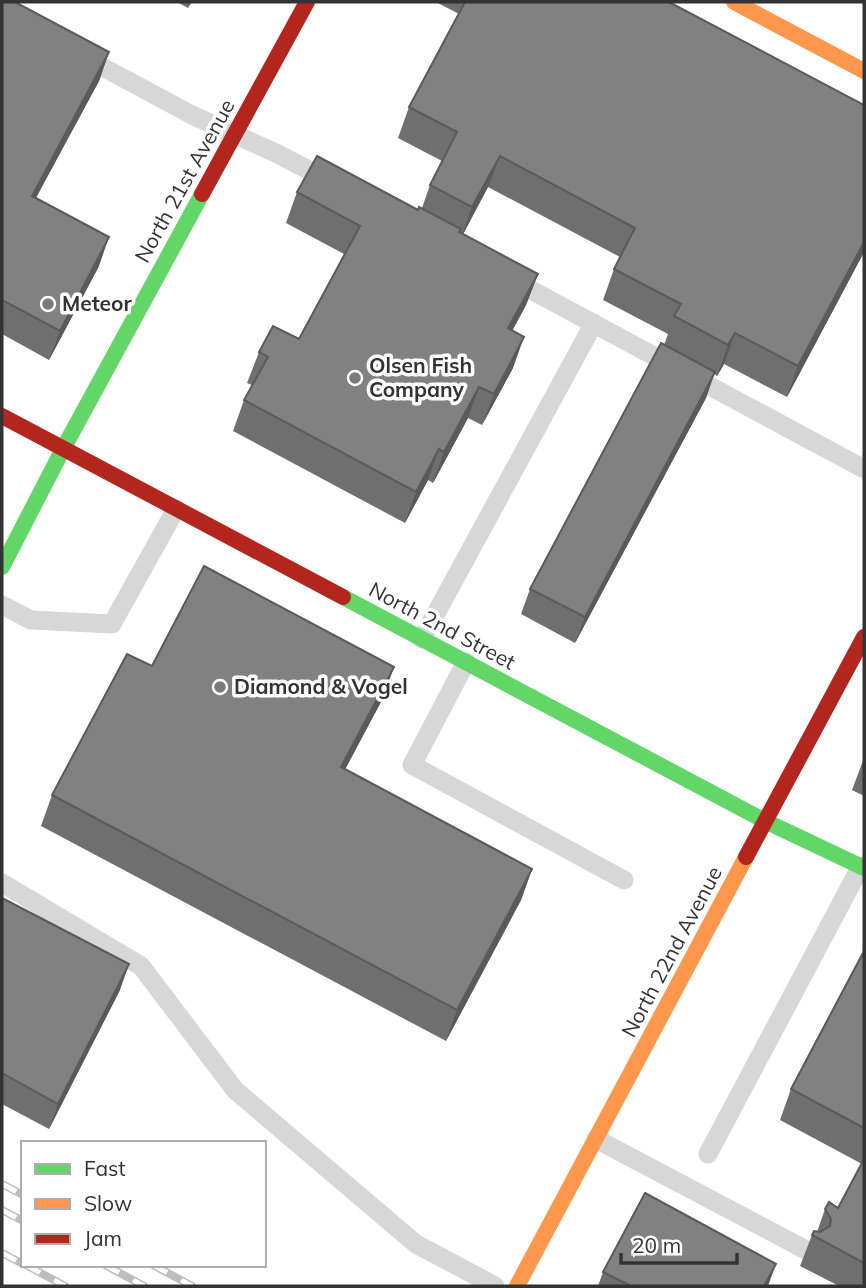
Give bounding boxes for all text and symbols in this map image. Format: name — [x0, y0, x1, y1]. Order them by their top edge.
street label: North 21st Avenue — [129, 94, 240, 267]
place label: Meteor — [62, 290, 133, 316]
marker: Meteor — [40, 296, 56, 312]
place label: Olsen Fish Company — [369, 352, 472, 402]
marker: Olsen Fish Company — [347, 370, 363, 386]
street label: North 2nd Street — [365, 576, 520, 675]
place label: Diamond & Vogel — [234, 673, 408, 699]
marker: Diamond & Vogel — [212, 679, 228, 695]
street label: North 22nd Avenue — [615, 862, 727, 1041]
legend — [21, 1141, 266, 1267]
text: Fast — [84, 1155, 126, 1181]
text: Slow — [84, 1190, 132, 1216]
scale bar — [621, 1222, 736, 1266]
text: Jam — [84, 1225, 122, 1251]
text: 20 m — [632, 1232, 681, 1258]

